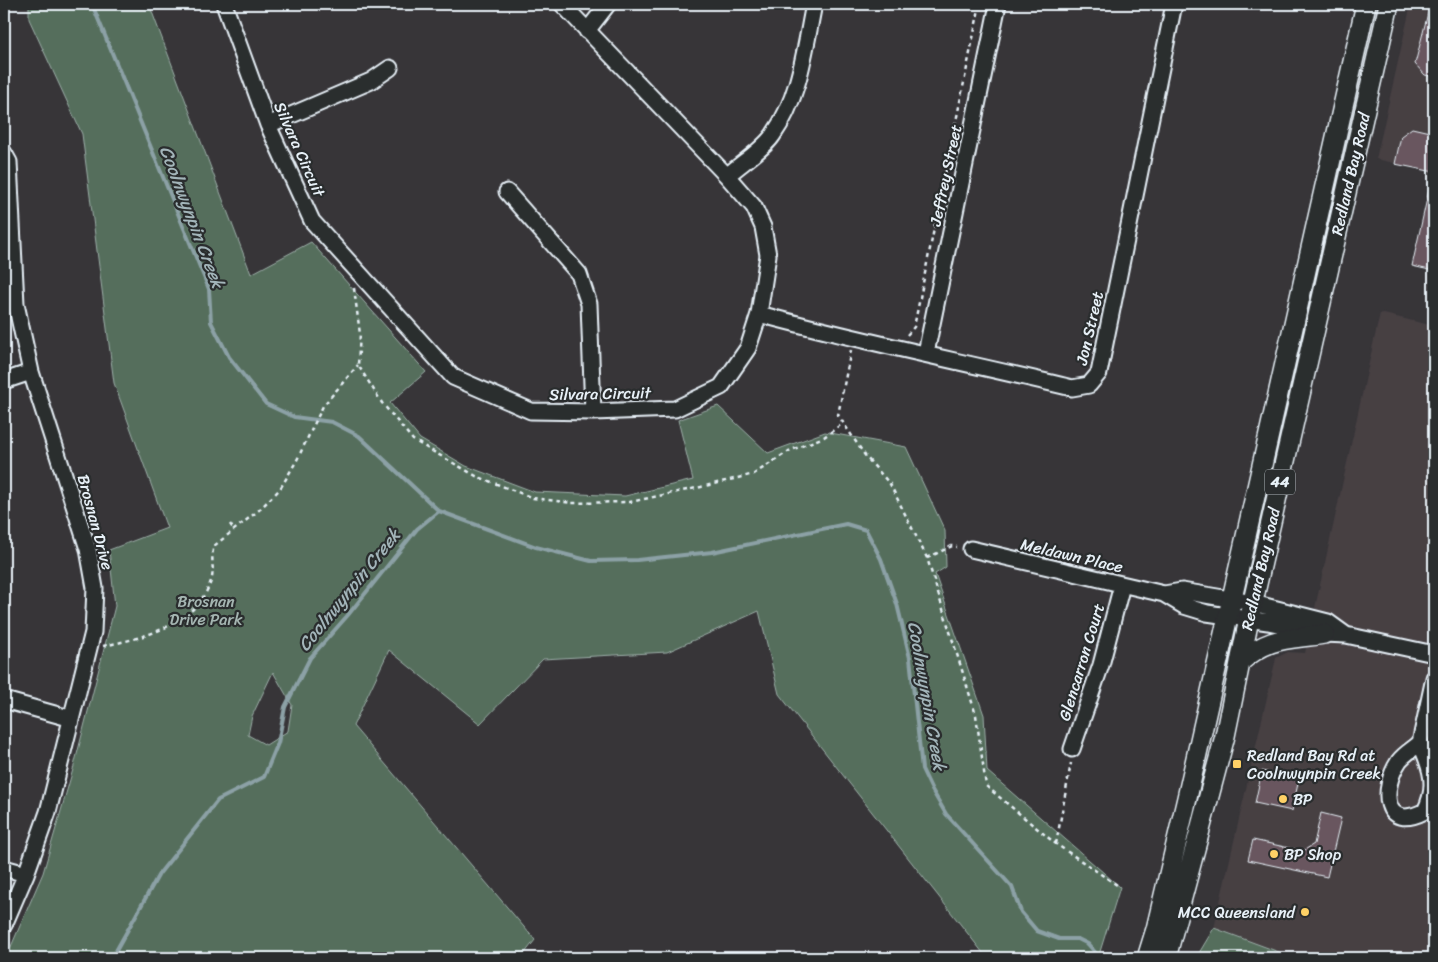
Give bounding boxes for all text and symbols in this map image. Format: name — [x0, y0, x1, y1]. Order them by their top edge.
street label: Silvara Circuit — [266, 97, 334, 202]
street label: Redland Bay Road — [1322, 108, 1379, 238]
street label: Jeffrey Street — [920, 122, 970, 230]
water label: Coolnwynpin Creek — [150, 141, 234, 294]
street label: Jon Street — [1067, 288, 1112, 369]
street label: Silvara Circuit — [549, 378, 652, 409]
road number: 44 — [1265, 470, 1295, 494]
street label: Brosnan Drive — [69, 471, 122, 573]
street label: Redland Bay Road — [1232, 503, 1289, 633]
water label: Coolnwynpin Creek — [289, 520, 410, 659]
street label: Meldawn Place — [1018, 530, 1126, 581]
park label: Brosnan Drive Park — [170, 587, 243, 634]
street label: Glencarron Court — [1050, 600, 1113, 724]
water label: Coolnwynpin Creek — [898, 619, 956, 774]
place label: Redland Bay Rd at Coolnwynpin Creek — [1247, 741, 1381, 788]
marker: Redland Bay Rd at Coolnwynpin Creek — [1231, 758, 1243, 770]
place label: BP — [1293, 785, 1313, 814]
marker: BP — [1277, 793, 1289, 805]
place label: BP Shop — [1284, 840, 1342, 869]
marker: BP Shop — [1268, 848, 1280, 860]
place label: MCC Queensland — [1178, 898, 1297, 927]
marker: MCC Queensland — [1299, 906, 1311, 918]

